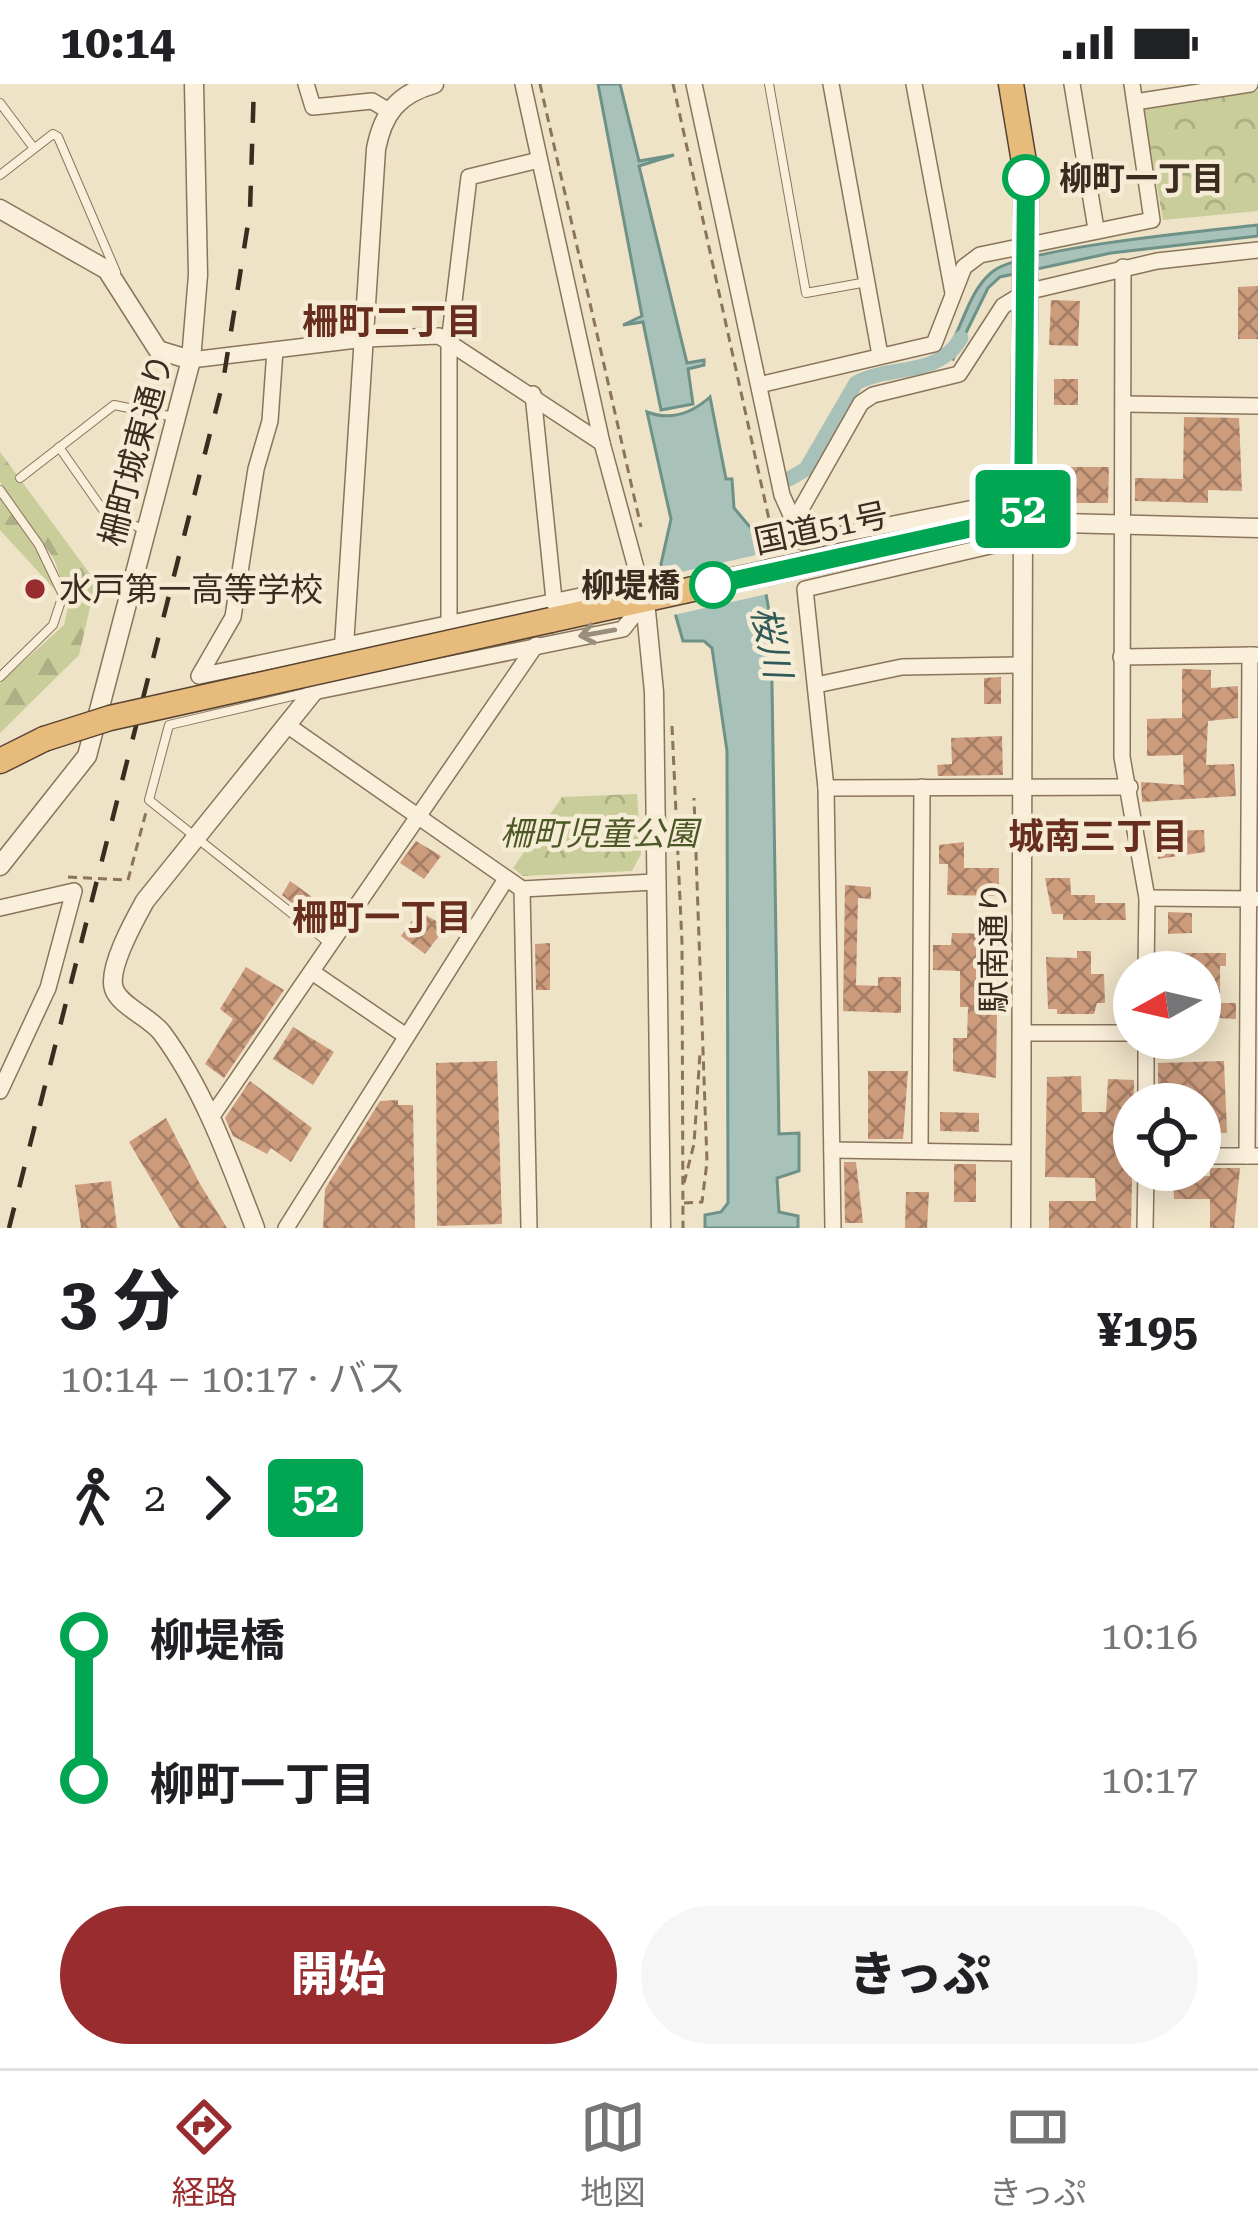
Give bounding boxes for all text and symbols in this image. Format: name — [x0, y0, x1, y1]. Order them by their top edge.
text: 10:14 — [60, 16, 175, 69]
marker: 柳町一丁目 — [1004, 156, 1048, 200]
place label: 柳町一丁目 — [1059, 159, 1224, 198]
district label: 柵町二丁目 — [302, 301, 482, 343]
street label: 柵町城東通り — [92, 349, 180, 551]
line badge: 52 — [969, 470, 1077, 548]
text: 52 — [999, 484, 1047, 533]
street label: 国道51号 — [750, 495, 892, 561]
marker: 柳堤橋 — [691, 563, 735, 607]
place label: 柳堤橋 — [581, 566, 680, 605]
place label: 水戸第一高等学校 — [59, 570, 323, 609]
marker: 水戸第一高等学校 — [22, 576, 48, 602]
water label: 桜川 — [743, 602, 800, 685]
one-way arrow — [578, 623, 617, 646]
park label: 柵町児童公園 — [500, 814, 702, 853]
district label: 城南三丁目 — [1008, 816, 1188, 858]
street label: 駅南通り — [974, 881, 1013, 1013]
district label: 柵町一丁目 — [292, 897, 472, 939]
north arrow — [1113, 951, 1221, 1059]
map controls — [1113, 951, 1221, 1191]
button: locate — [1113, 1083, 1221, 1191]
text: 3 分 — [60, 1263, 180, 1340]
text: ¥195 — [1097, 1304, 1198, 1357]
text: 10:14 – 10:17 · バス — [60, 1356, 406, 1402]
icon: walk — [60, 1465, 126, 1531]
icon: forward — [184, 1465, 250, 1531]
text: 52 — [292, 1473, 339, 1522]
text: 2 — [144, 1475, 166, 1521]
text: 10:16 — [1101, 1613, 1198, 1659]
text: 柳堤橋 — [150, 1614, 285, 1667]
text: 10:17 — [1101, 1757, 1198, 1803]
text: 柳町一丁目 — [150, 1758, 375, 1811]
button: 開始 — [60, 1906, 617, 2044]
button: きっぷ — [641, 1906, 1198, 2044]
tab: 経路 — [171, 2094, 237, 2214]
tab: 地図 — [580, 2094, 646, 2214]
tab: きっぷ — [989, 2094, 1087, 2214]

